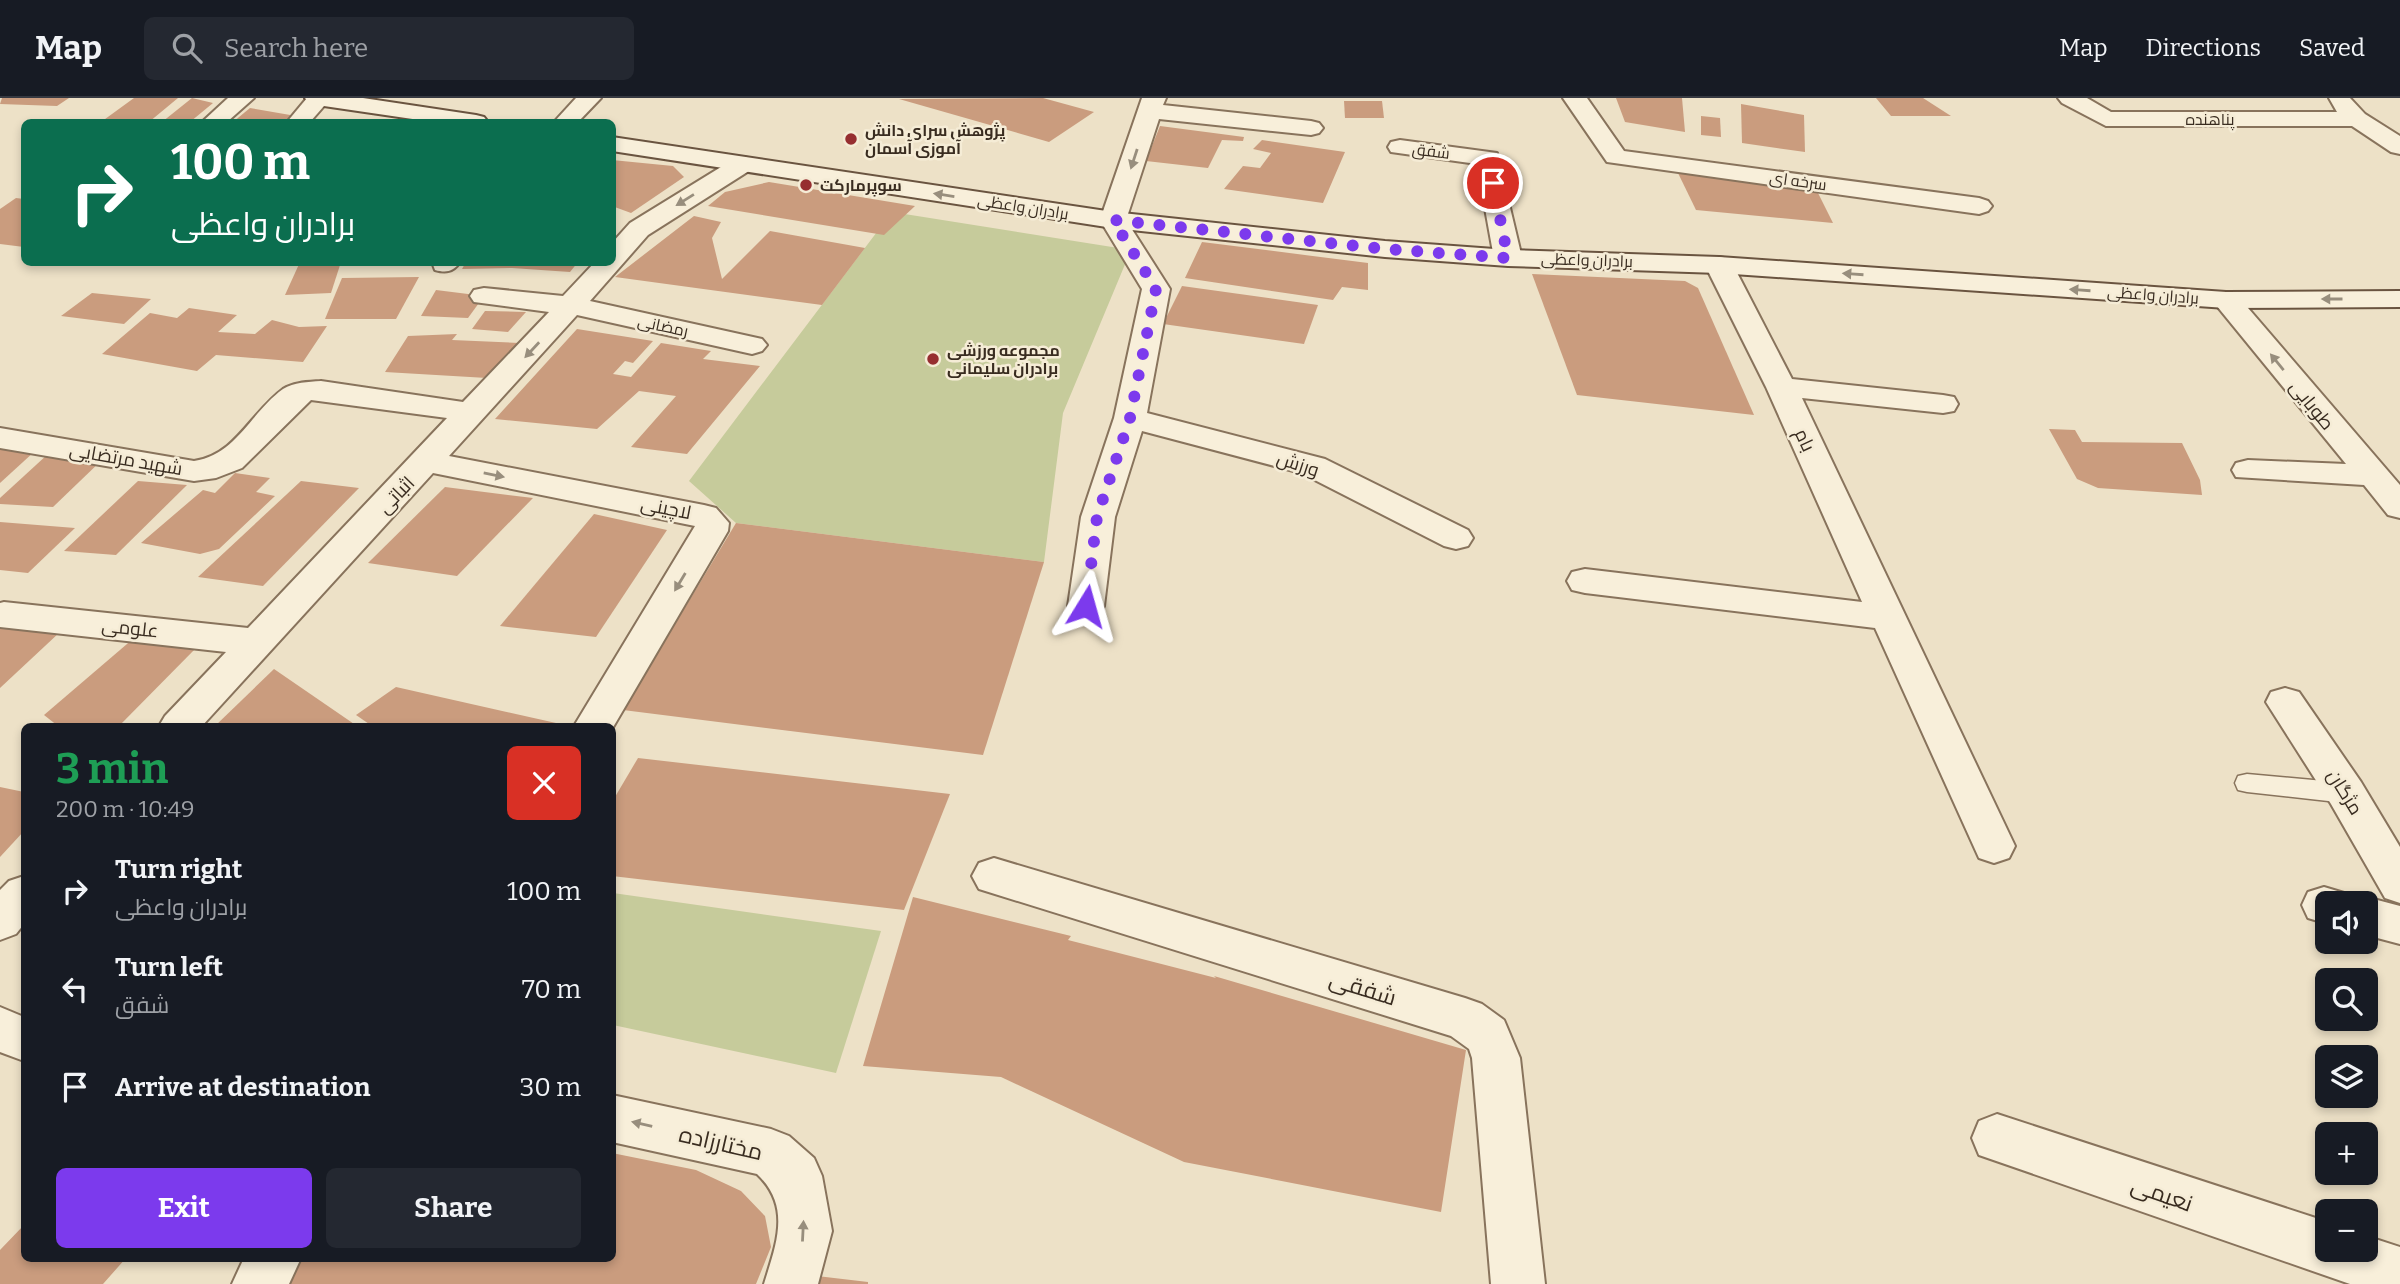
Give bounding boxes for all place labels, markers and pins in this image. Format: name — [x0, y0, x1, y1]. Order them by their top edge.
place label: پژوهش سرای دانش آموزی آسمان — [865, 121, 1005, 158]
marker: پژوهش سرای دانش آموزی آسمان — [843, 131, 859, 147]
pin — [1463, 153, 1523, 213]
place label: سوپرمارکت — [820, 176, 902, 197]
marker: سوپرمارکت — [798, 177, 814, 193]
place label: مجموعه ورزشی برادران سلیمانی — [947, 341, 1060, 378]
marker: مجموعه ورزشی برادران سلیمانی — [925, 351, 941, 367]

